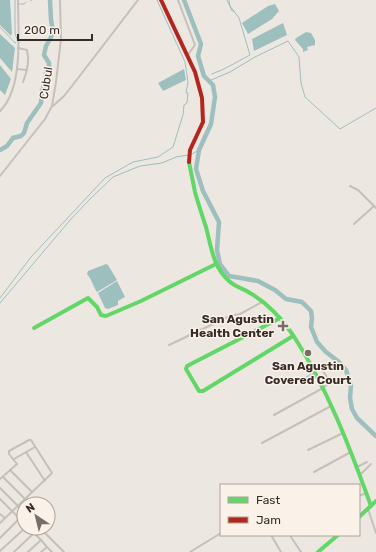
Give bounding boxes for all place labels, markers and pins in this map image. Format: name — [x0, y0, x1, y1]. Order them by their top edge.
place label: San Agustin Health Center — [190, 312, 275, 340]
marker: San Agustin Health Center — [277, 320, 289, 332]
marker: San Agustin Covered Court — [303, 348, 313, 358]
place label: San Agustin Covered Court — [265, 359, 352, 387]

